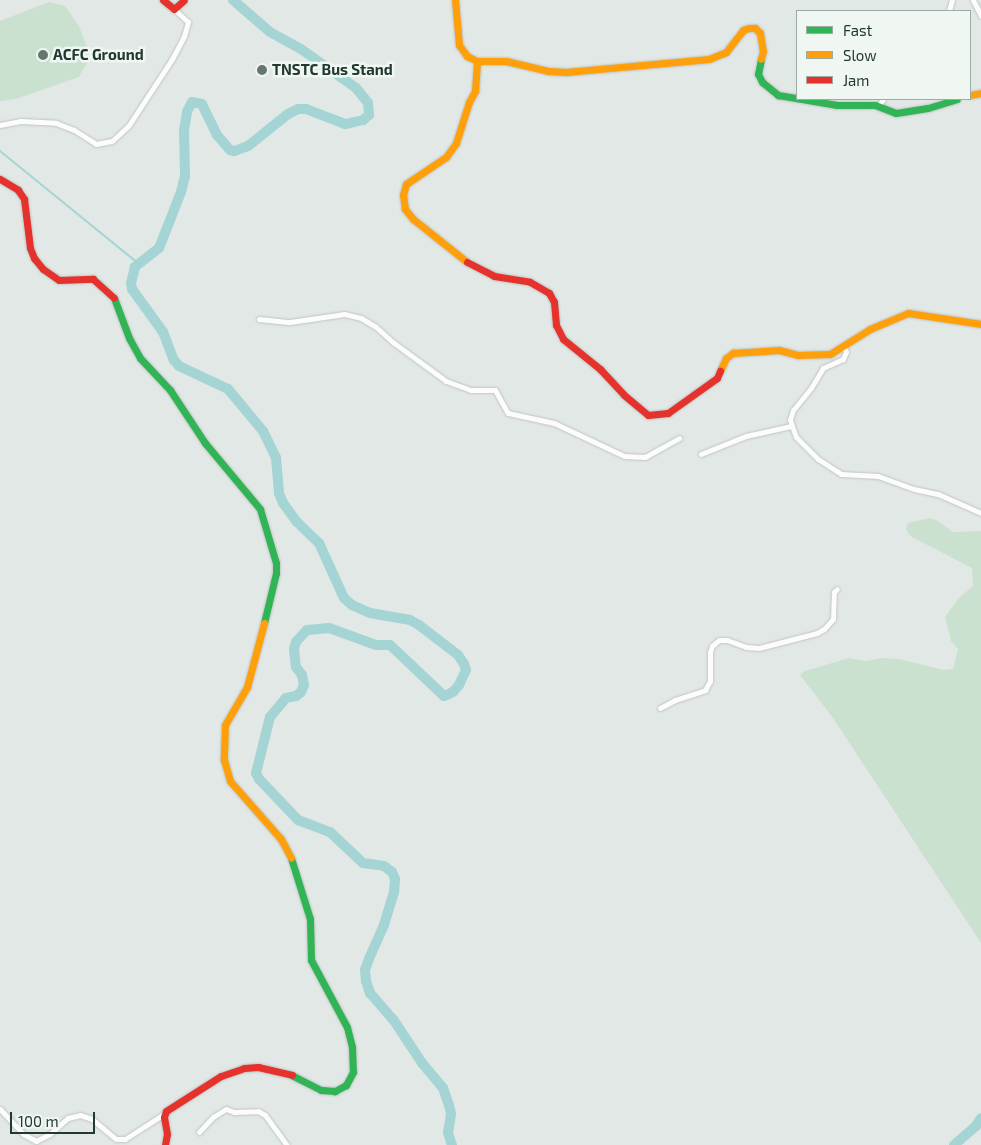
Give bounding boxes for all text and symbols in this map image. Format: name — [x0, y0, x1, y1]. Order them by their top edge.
legend — [796, 10, 971, 100]
text: Fast — [843, 21, 872, 39]
place label: ACFC Ground — [53, 46, 144, 64]
text: Slow — [843, 46, 877, 64]
marker: ACFC Ground — [37, 49, 49, 61]
place label: TNSTC Bus Stand — [272, 61, 393, 79]
marker: TNSTC Bus Stand — [256, 64, 268, 76]
text: Jam — [843, 71, 869, 89]
scale bar — [12, 1102, 98, 1134]
text: 100 m — [18, 1112, 59, 1130]

